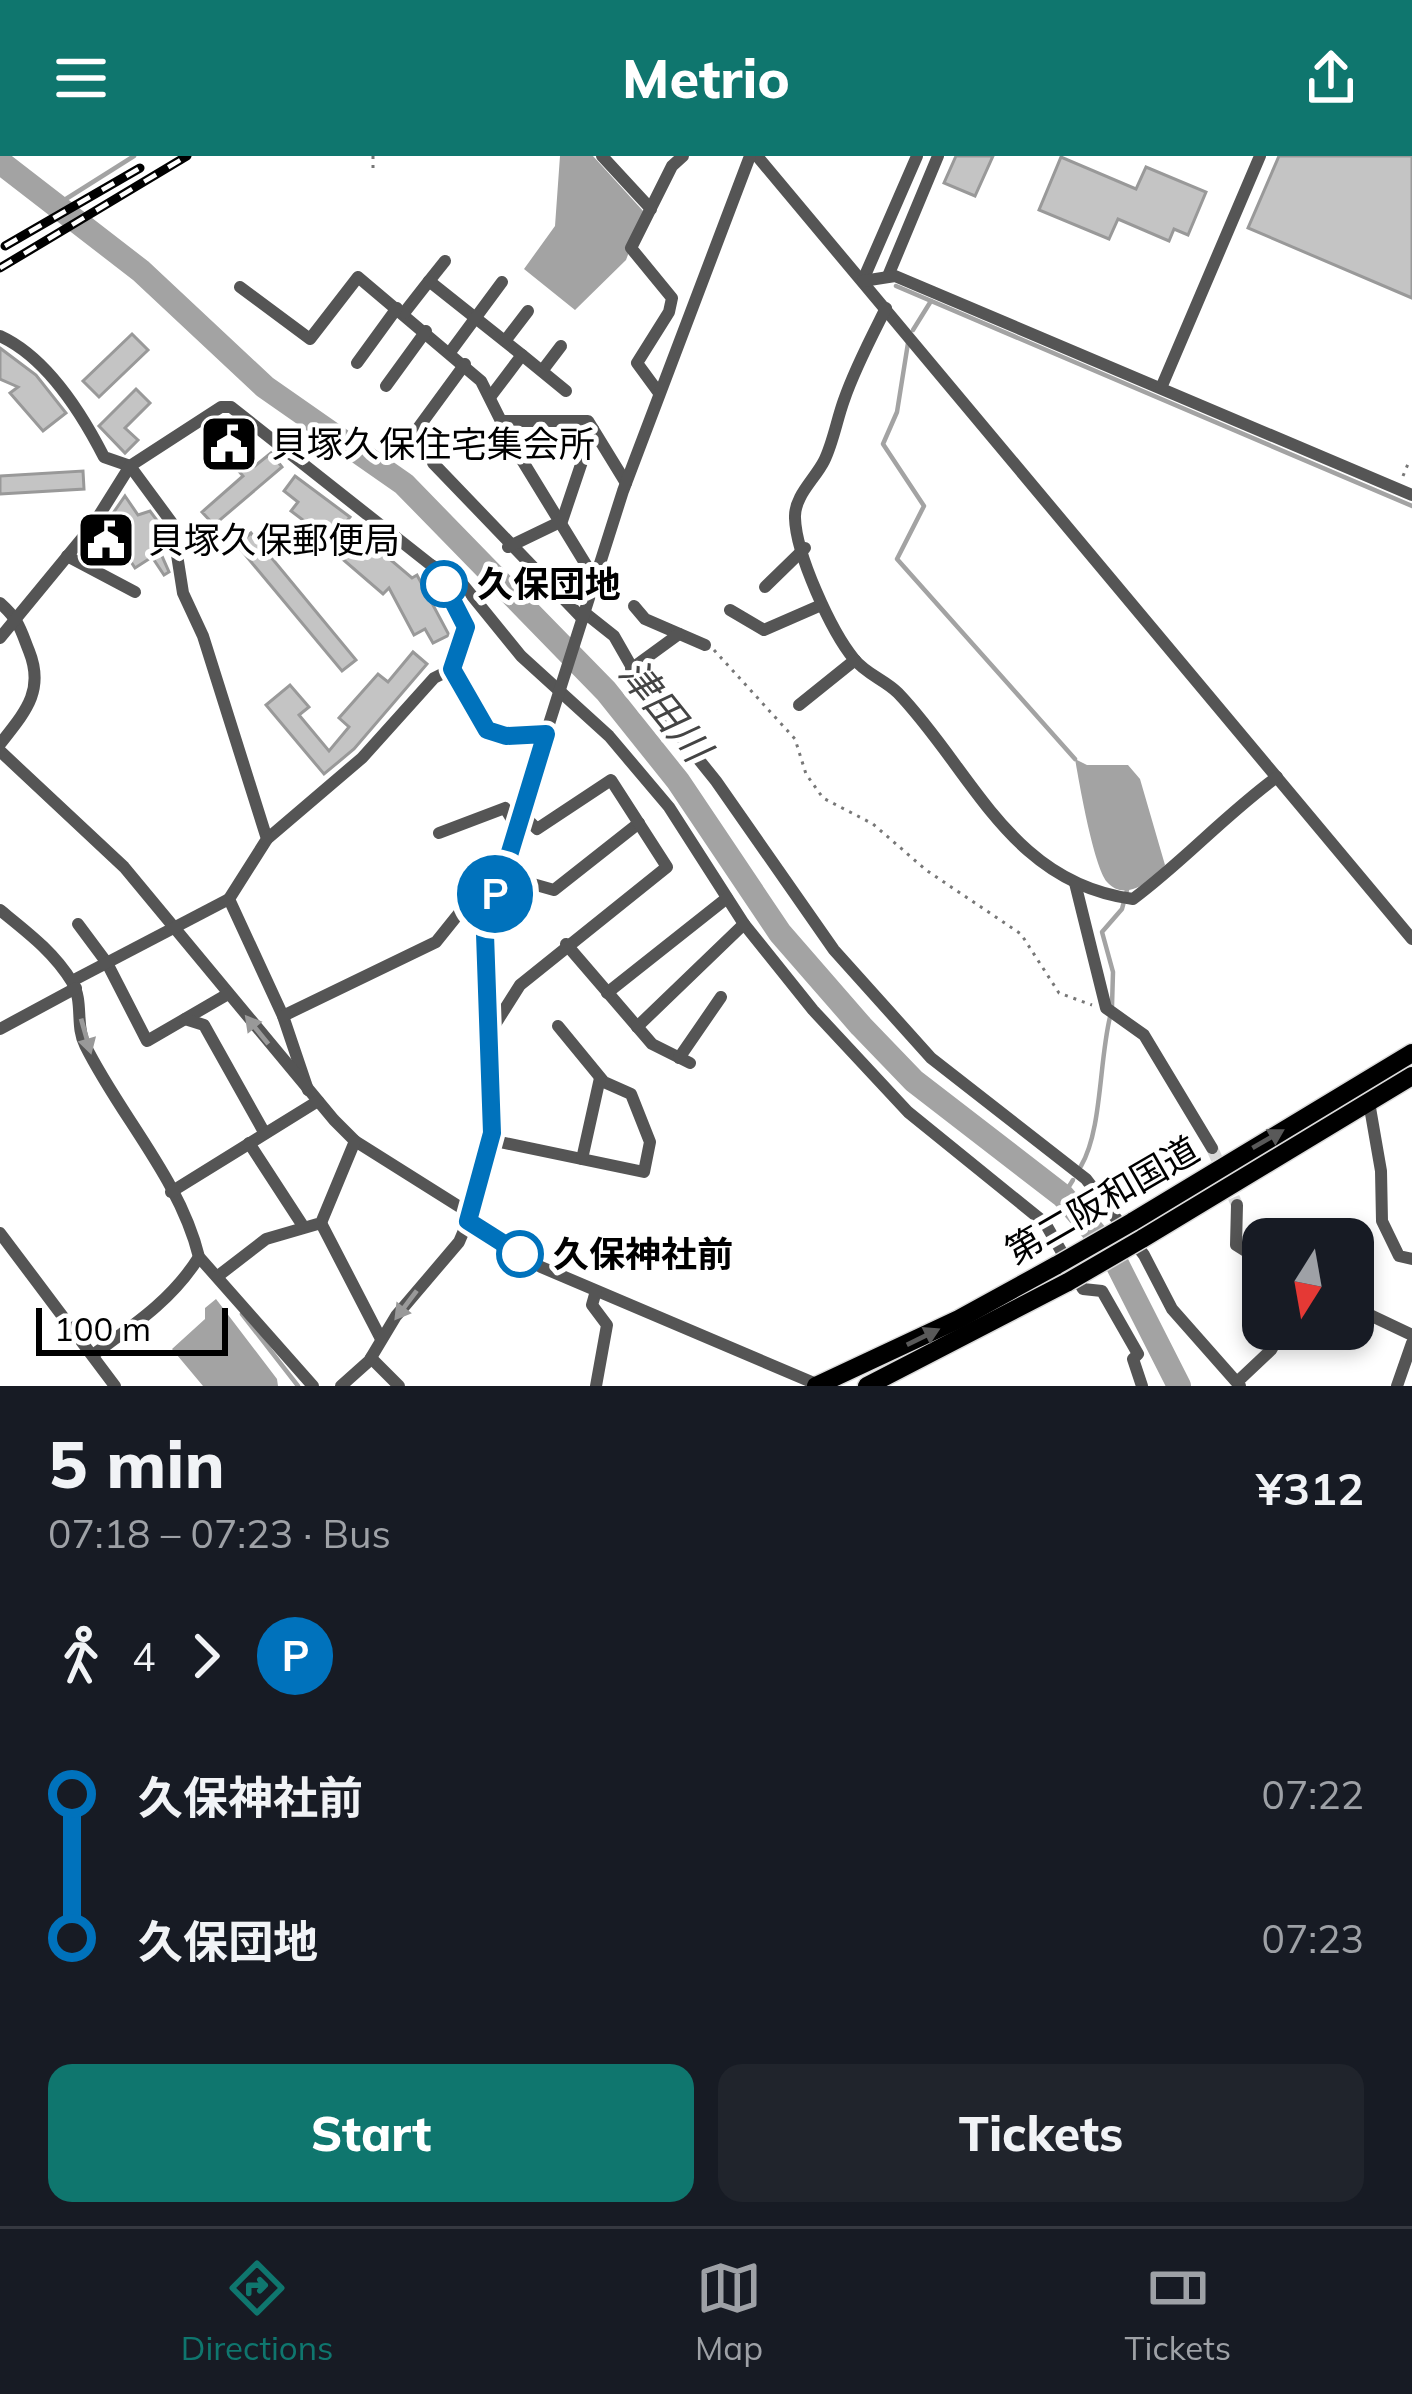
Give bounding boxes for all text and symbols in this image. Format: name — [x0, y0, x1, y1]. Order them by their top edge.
text: Metrio — [622, 44, 790, 112]
icon: menu — [48, 45, 114, 111]
icon: share — [1298, 45, 1364, 111]
public building icon: 貝塚久保住宅集会所 — [198, 413, 260, 475]
place label: 貝塚久保住宅集会所 — [271, 421, 595, 466]
public building icon: 貝塚久保郵便局 — [75, 509, 137, 571]
place label: 貝塚久保郵便局 — [148, 517, 400, 562]
place label: 久保団地 — [477, 561, 621, 606]
marker: 久保団地 — [422, 562, 466, 606]
water label: 津田川 — [610, 649, 724, 774]
line badge: P — [456, 855, 534, 933]
text: P — [481, 867, 509, 920]
one-way arrow — [245, 1015, 270, 1046]
one-way arrow — [77, 1017, 96, 1054]
street label: 第二阪和国道 — [997, 1126, 1207, 1273]
one-way arrow — [1251, 1130, 1285, 1151]
north arrow — [1242, 1218, 1374, 1350]
map controls — [1242, 1218, 1374, 1350]
place label: 久保神社前 — [553, 1231, 733, 1276]
marker: 久保神社前 — [498, 1232, 542, 1276]
one-way arrow — [394, 1289, 418, 1320]
scale bar — [36, 1302, 228, 1355]
text: 100 m — [54, 1308, 151, 1349]
one-way arrow — [905, 1327, 940, 1347]
text: 5 min — [48, 1422, 225, 1505]
text: ¥312 — [1256, 1460, 1364, 1516]
text: 07:18 – 07:23 · Bus — [48, 1509, 391, 1558]
icon: walk — [48, 1623, 114, 1689]
icon: forward — [173, 1623, 239, 1689]
text: P — [281, 1629, 309, 1682]
text: 4 — [132, 1632, 155, 1681]
text: 久保神社前 — [138, 1769, 363, 1825]
text: 07:22 — [1262, 1770, 1364, 1819]
text: 久保団地 — [138, 1913, 318, 1969]
text: 07:23 — [1262, 1914, 1364, 1963]
button: Start — [48, 2064, 694, 2202]
button: Tickets — [718, 2064, 1364, 2202]
tab: Directions — [181, 2255, 333, 2368]
tab: Map — [695, 2255, 763, 2368]
tab: Tickets — [1125, 2255, 1231, 2368]

